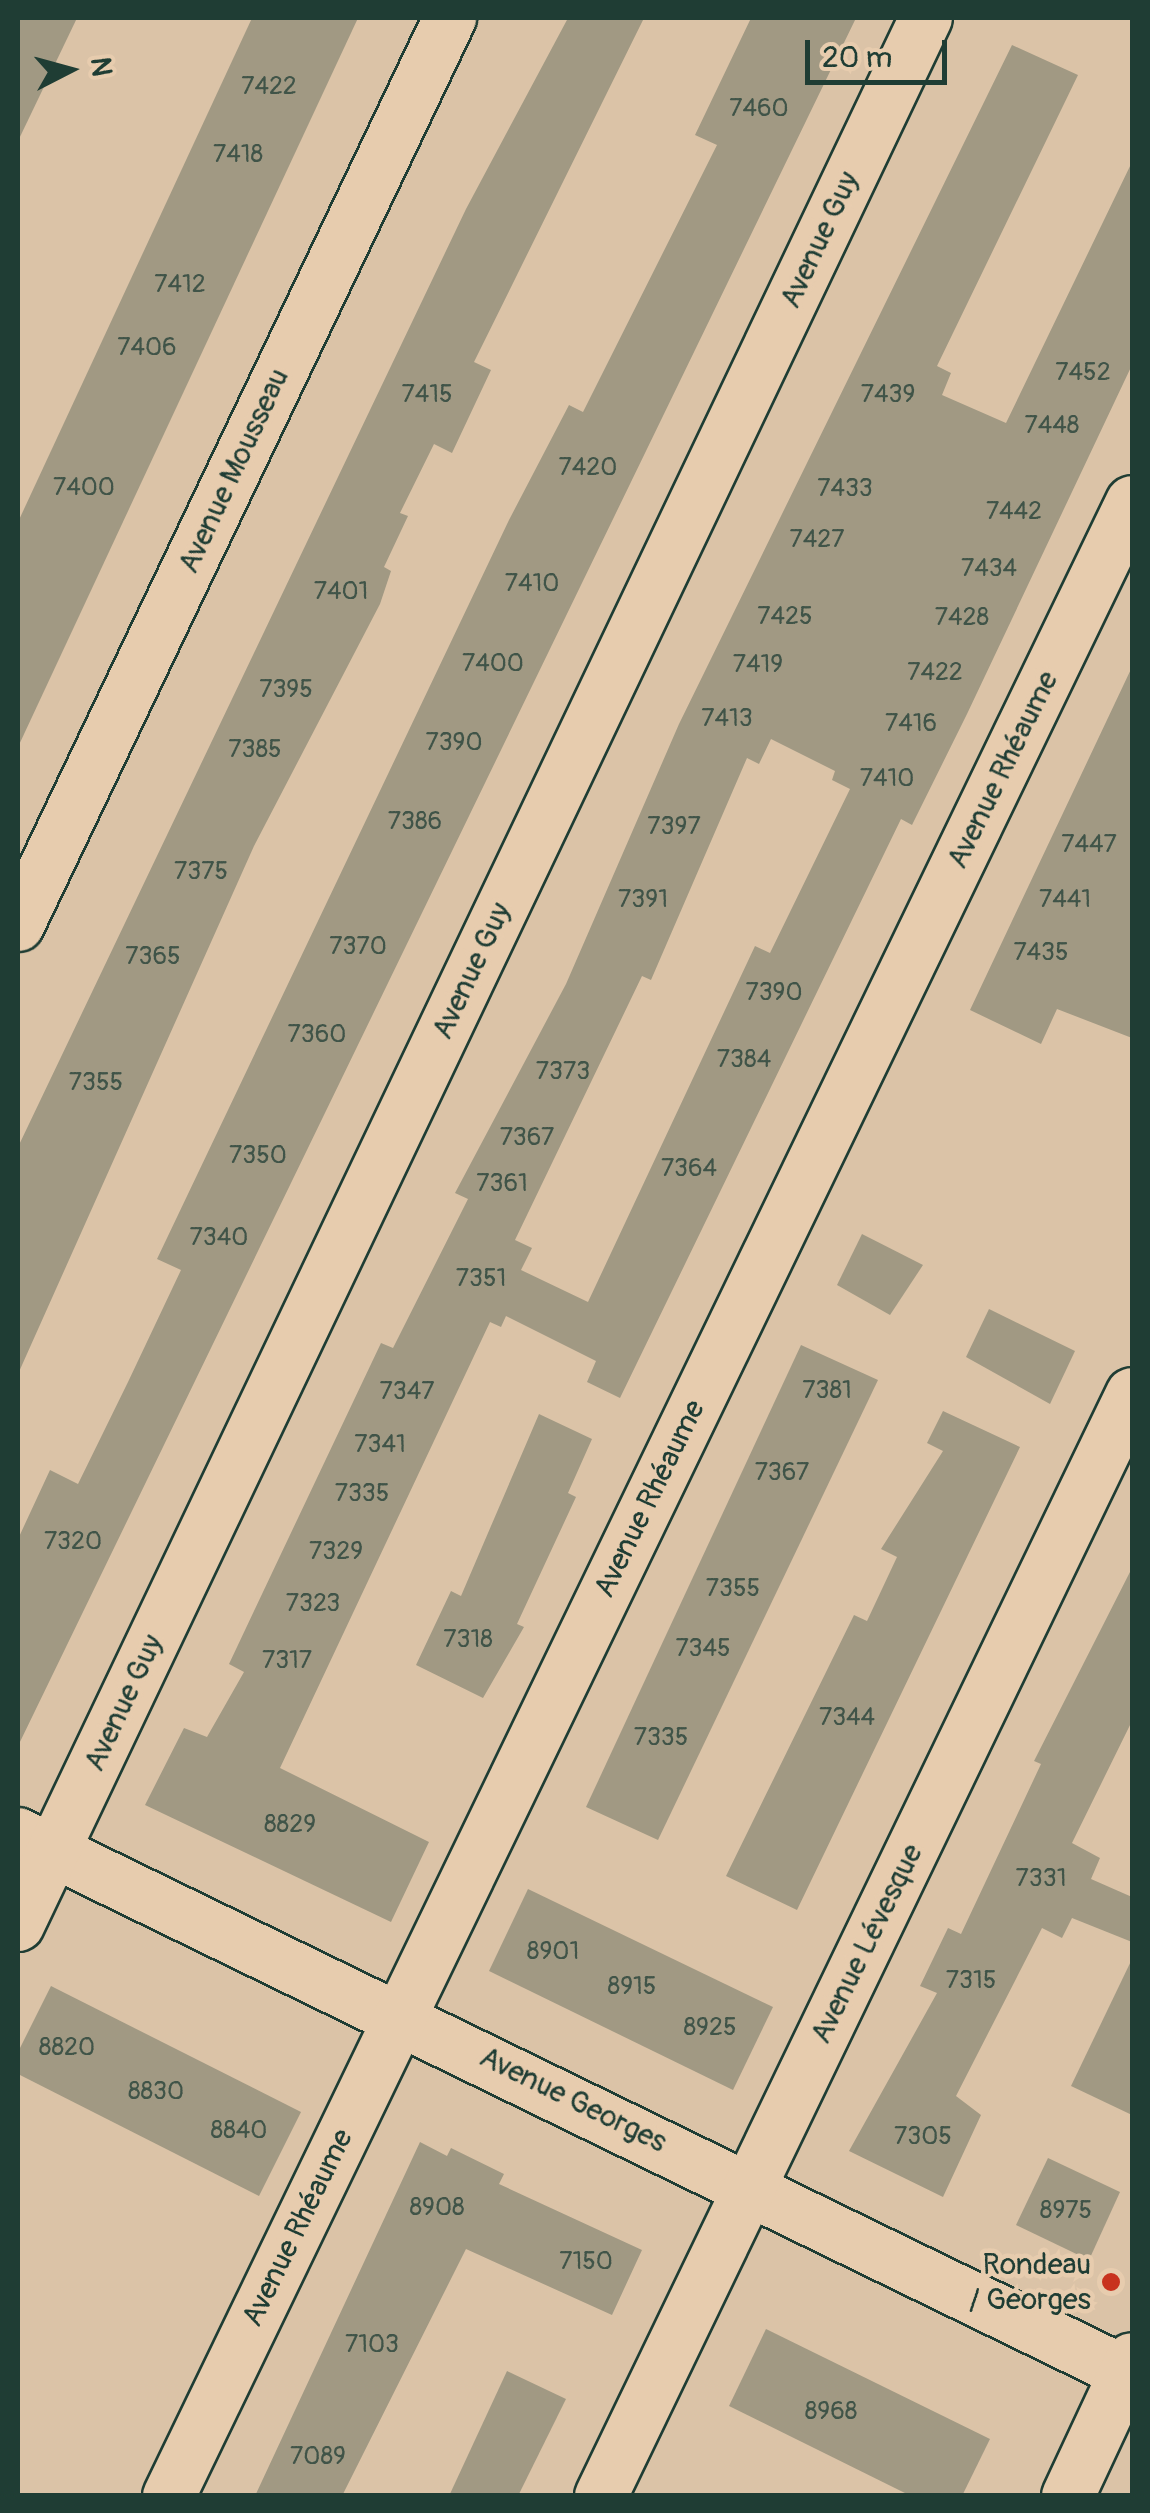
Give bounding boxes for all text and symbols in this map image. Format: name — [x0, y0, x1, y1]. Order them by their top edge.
north arrow — [20, 20, 120, 120]
scale bar — [810, 20, 952, 82]
text: 20 m — [822, 39, 892, 76]
text: N — [82, 56, 119, 78]
house number: 7422 — [241, 72, 297, 102]
house number: 7460 — [729, 94, 789, 124]
house number: 7418 — [213, 140, 263, 170]
street label: Avenue Guy — [773, 166, 867, 314]
house number: 7412 — [154, 270, 206, 300]
house number: 7406 — [117, 333, 177, 363]
house number: 7452 — [1055, 358, 1111, 388]
street label: Avenue Mousseau — [171, 363, 297, 579]
house number: 7415 — [401, 380, 453, 410]
house number: 7439 — [861, 380, 915, 410]
house number: 7448 — [1025, 411, 1079, 441]
house number: 7420 — [559, 453, 617, 483]
house number: 7400 — [53, 473, 115, 503]
house number: 7433 — [817, 474, 873, 504]
house number: 7442 — [986, 497, 1042, 527]
house number: 7427 — [790, 525, 844, 555]
house number: 7434 — [961, 554, 1017, 584]
house number: 7410 — [505, 569, 559, 599]
house number: 7401 — [314, 577, 368, 607]
house number: 7425 — [757, 602, 813, 632]
house number: 7428 — [935, 603, 989, 633]
house number: 7400 — [462, 649, 524, 679]
house number: 7419 — [733, 650, 783, 680]
house number: 7422 — [907, 658, 963, 688]
street label: Avenue Rhéaume — [940, 665, 1066, 875]
house number: 7395 — [259, 675, 313, 705]
house number: 7413 — [701, 704, 753, 734]
house number: 7416 — [885, 709, 937, 739]
house number: 7390 — [425, 728, 483, 758]
house number: 7385 — [228, 735, 282, 765]
house number: 7410 — [860, 764, 914, 794]
house number: 7386 — [388, 807, 442, 837]
house number: 7397 — [647, 812, 701, 842]
house number: 7447 — [1061, 830, 1117, 860]
house number: 7375 — [174, 857, 228, 887]
house number: 7391 — [618, 885, 668, 915]
house number: 7441 — [1039, 885, 1091, 915]
street label: Avenue Guy — [425, 897, 519, 1045]
house number: 7370 — [329, 932, 387, 962]
house number: 7435 — [1013, 938, 1069, 968]
house number: 7365 — [125, 942, 181, 972]
house number: 7390 — [745, 978, 803, 1008]
house number: 7360 — [288, 1020, 346, 1050]
house number: 7384 — [717, 1045, 771, 1075]
house number: 7373 — [536, 1057, 590, 1087]
house number: 7355 — [69, 1068, 123, 1098]
house number: 7367 — [500, 1123, 554, 1153]
house number: 7350 — [229, 1141, 287, 1171]
house number: 7364 — [661, 1154, 717, 1184]
house number: 7361 — [476, 1169, 528, 1199]
house number: 7340 — [190, 1223, 248, 1253]
house number: 7351 — [456, 1264, 506, 1294]
house number: 7381 — [802, 1376, 852, 1406]
house number: 7347 — [380, 1377, 434, 1407]
street label: Avenue Rhéaume — [587, 1394, 713, 1604]
house number: 7341 — [354, 1430, 406, 1460]
house number: 7367 — [755, 1458, 809, 1488]
house number: 7335 — [335, 1479, 389, 1509]
house number: 7320 — [44, 1527, 102, 1557]
house number: 7329 — [309, 1537, 363, 1567]
house number: 7355 — [706, 1574, 760, 1604]
house number: 7323 — [286, 1589, 340, 1619]
house number: 7318 — [443, 1625, 493, 1655]
street label: Avenue Guy — [77, 1629, 171, 1777]
house number: 7345 — [675, 1634, 731, 1664]
house number: 7317 — [262, 1646, 312, 1676]
house number: 7344 — [819, 1703, 875, 1733]
house number: 7335 — [634, 1723, 688, 1753]
house number: 8829 — [264, 1810, 316, 1840]
street label: Avenue Lévesque — [803, 1838, 931, 2050]
house number: 7331 — [1016, 1864, 1066, 1894]
house number: 8901 — [527, 1937, 579, 1967]
house number: 7315 — [946, 1966, 996, 1996]
house number: 8915 — [608, 1972, 656, 2002]
house number: 8925 — [684, 2013, 736, 2043]
house number: 8820 — [39, 2033, 95, 2063]
street label: Avenue Georges — [474, 2039, 672, 2161]
house number: 8830 — [128, 2077, 184, 2107]
house number: 8840 — [211, 2116, 267, 2146]
house number: 7305 — [894, 2122, 952, 2152]
street label: Avenue Rhéaume — [235, 2123, 361, 2333]
house number: 8908 — [409, 2193, 465, 2223]
house number: 8975 — [1040, 2196, 1092, 2226]
house number: 7150 — [559, 2247, 613, 2277]
place label: Rondeau / Georges — [969, 2247, 1091, 2318]
marker: Rondeau / Georges — [1100, 2271, 1122, 2293]
house number: 7103 — [345, 2330, 399, 2360]
house number: 8968 — [805, 2397, 857, 2427]
house number: 7089 — [290, 2442, 346, 2472]

